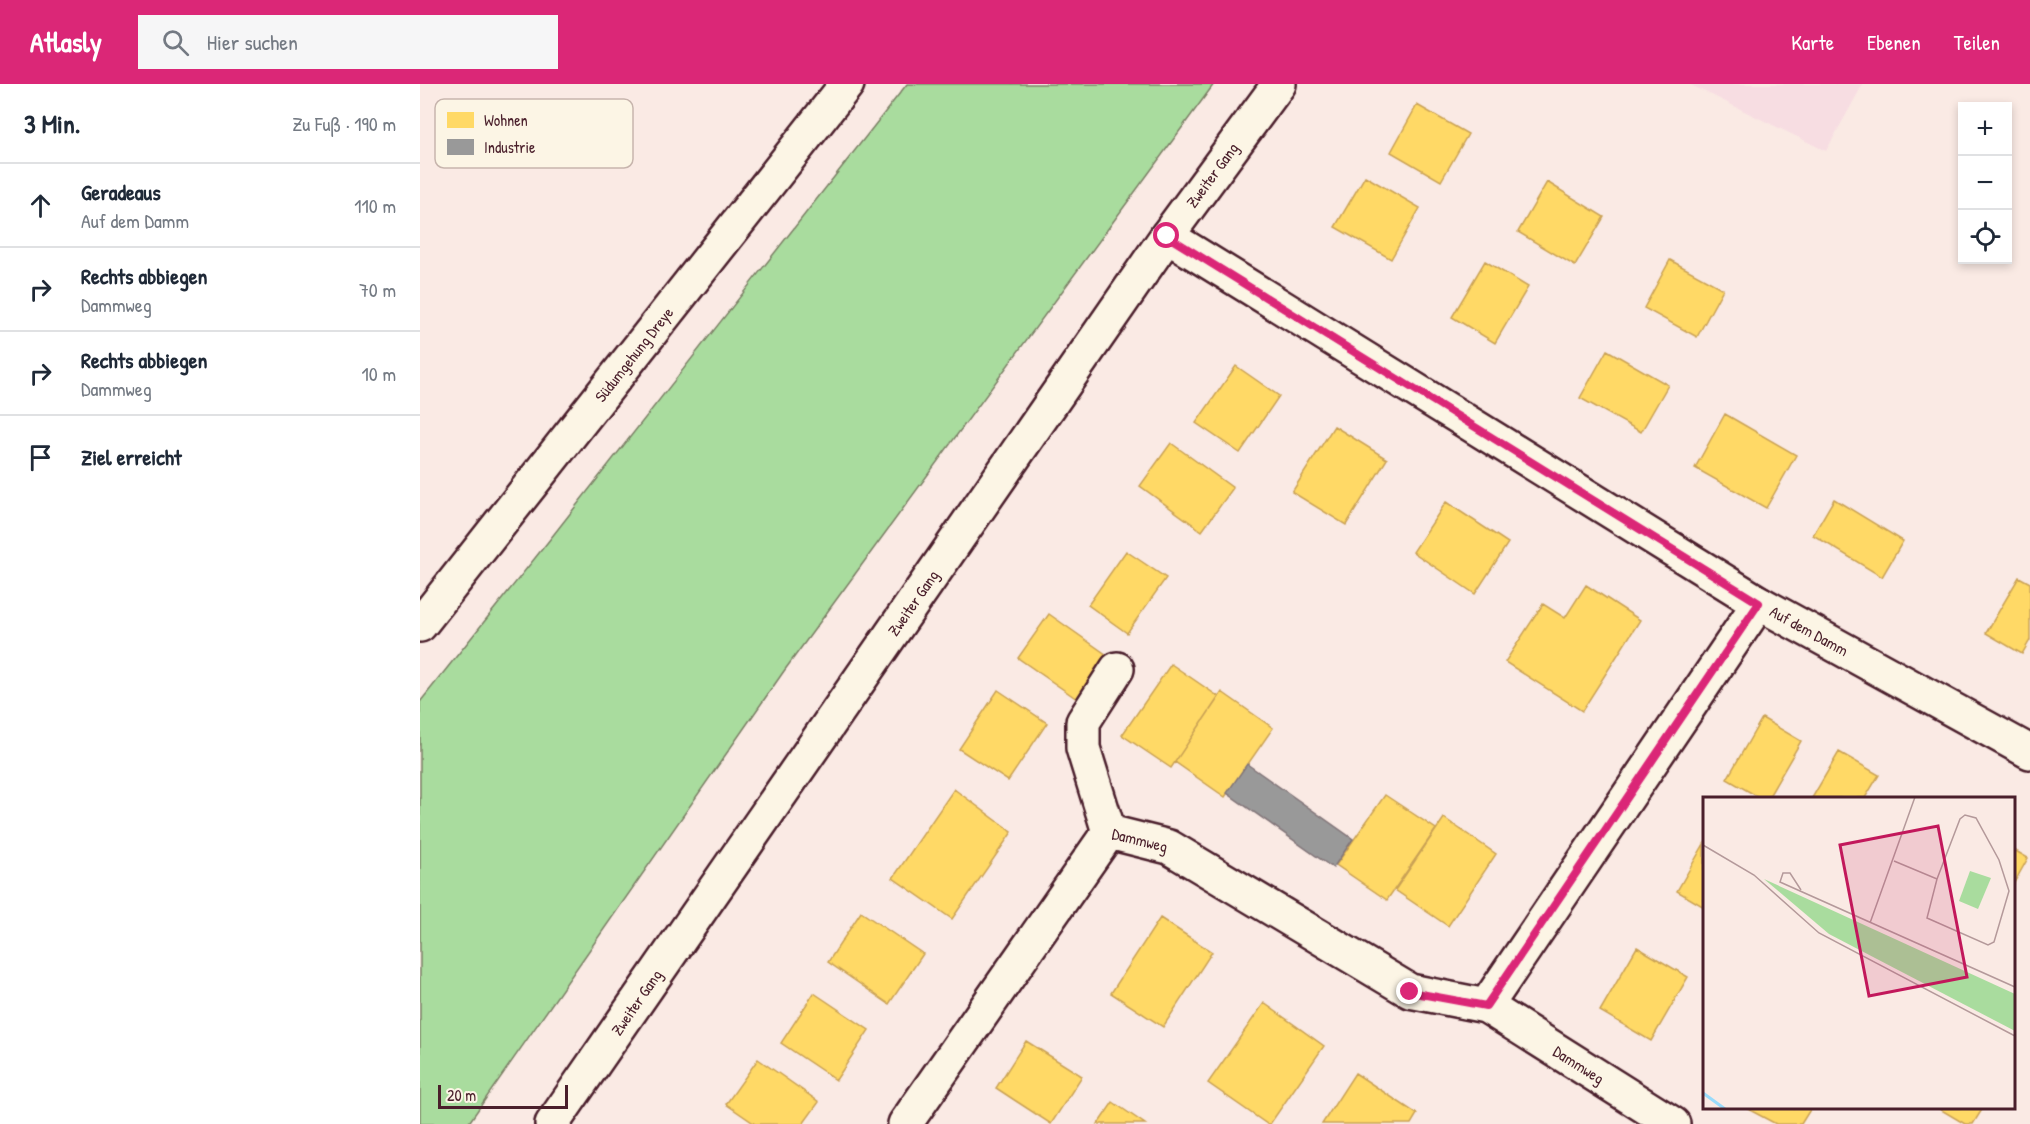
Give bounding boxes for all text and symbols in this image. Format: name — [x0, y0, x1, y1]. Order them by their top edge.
search box — [138, 15, 558, 69]
text: Atlasly — [30, 23, 102, 61]
icon: search — [159, 26, 192, 59]
text: Hier suchen — [207, 27, 298, 57]
text: Karte — [1791, 28, 1834, 57]
text: Ebenen — [1867, 28, 1921, 57]
text: Teilen — [1954, 28, 2000, 57]
legend — [435, 99, 633, 168]
map controls — [1958, 102, 2012, 264]
button: + — [1958, 102, 2012, 156]
text: 3 Min. — [24, 106, 80, 141]
text: Wohnen — [484, 109, 528, 131]
text: Zu Fuß · 190 m — [292, 110, 396, 137]
text: Industrie — [484, 136, 536, 158]
street label: Zweiter Gang — [1181, 138, 1243, 212]
button: − — [1958, 156, 2012, 210]
text: Geradeaus — [81, 177, 161, 207]
icon: ahead — [24, 189, 57, 222]
text: 110 m — [354, 192, 396, 219]
text: Auf dem Damm — [81, 207, 189, 234]
button: locate — [1958, 210, 2012, 264]
route start — [1153, 222, 1179, 248]
text: Rechts abbiegen — [81, 261, 208, 291]
icon: right — [24, 273, 57, 306]
text: 70 m — [359, 276, 396, 303]
text: Dammweg — [81, 291, 152, 318]
street label: Südumgehung Dreye — [589, 302, 678, 406]
text: Rechts abbiegen — [81, 345, 208, 375]
icon: right — [24, 357, 57, 390]
text: 10 m — [362, 360, 396, 387]
text: Dammweg — [81, 375, 152, 402]
icon: arrive — [24, 441, 57, 474]
text: Ziel erreicht — [81, 442, 181, 472]
street label: Zweiter Gang — [882, 565, 944, 640]
street label: Auf dem Damm — [1766, 600, 1853, 661]
inset map — [1703, 797, 2015, 1109]
street label: Dammweg — [1110, 822, 1170, 857]
street label: Zweiter Gang — [606, 965, 667, 1040]
route end — [1396, 978, 1422, 1004]
street label: Dammweg — [1549, 1040, 1609, 1089]
scale bar — [438, 1082, 568, 1110]
text: 20 m — [447, 1084, 476, 1106]

